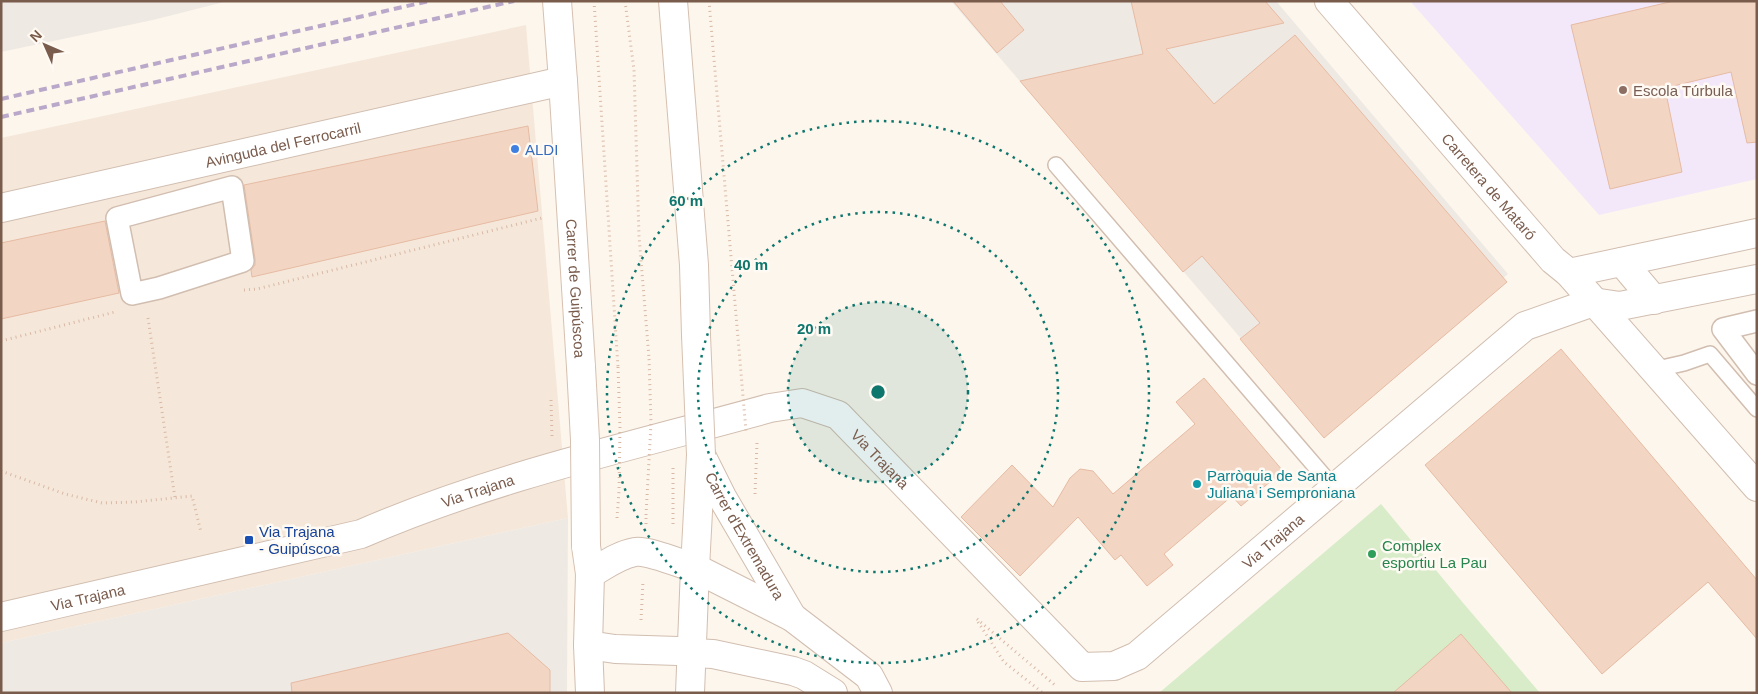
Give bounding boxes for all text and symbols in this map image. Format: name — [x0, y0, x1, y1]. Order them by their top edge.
north arrow — [20, 20, 70, 70]
text: N — [27, 27, 45, 45]
place label: Escola Túrbula — [1633, 82, 1733, 99]
marker: Escola Túrbula — [1617, 84, 1629, 96]
street label: Avinguda del Ferrocarril — [203, 118, 362, 170]
street label: Carretera de Mataró — [1439, 130, 1540, 243]
place label: ALDI — [525, 141, 558, 158]
marker: ALDI — [509, 143, 521, 155]
text: 60 m — [669, 192, 703, 209]
street label: Carrer de Guipúscoa — [563, 218, 589, 359]
text: 40 m — [734, 256, 768, 273]
text: 20 m — [797, 320, 831, 337]
centre of rings — [869, 383, 887, 401]
street label: Via Trajana — [848, 426, 913, 492]
place label: Parròquia de Santa Juliana i Semproniana — [1207, 467, 1356, 501]
street label: Carrer d'Extremadura — [702, 469, 789, 603]
street label: Via Trajana — [439, 470, 517, 510]
marker: Parròquia de Santa Juliana i Semproniana — [1191, 478, 1203, 490]
street label: Via Trajana — [1238, 509, 1307, 572]
place label: Via Trajana - Guipúscoa — [259, 523, 341, 557]
marker: Via Trajana - Guipúscoa — [243, 534, 255, 546]
place label: Complex esportiu La Pau — [1382, 537, 1487, 571]
marker: Complex esportiu La Pau — [1366, 548, 1378, 560]
street label: Via Trajana — [49, 580, 127, 614]

